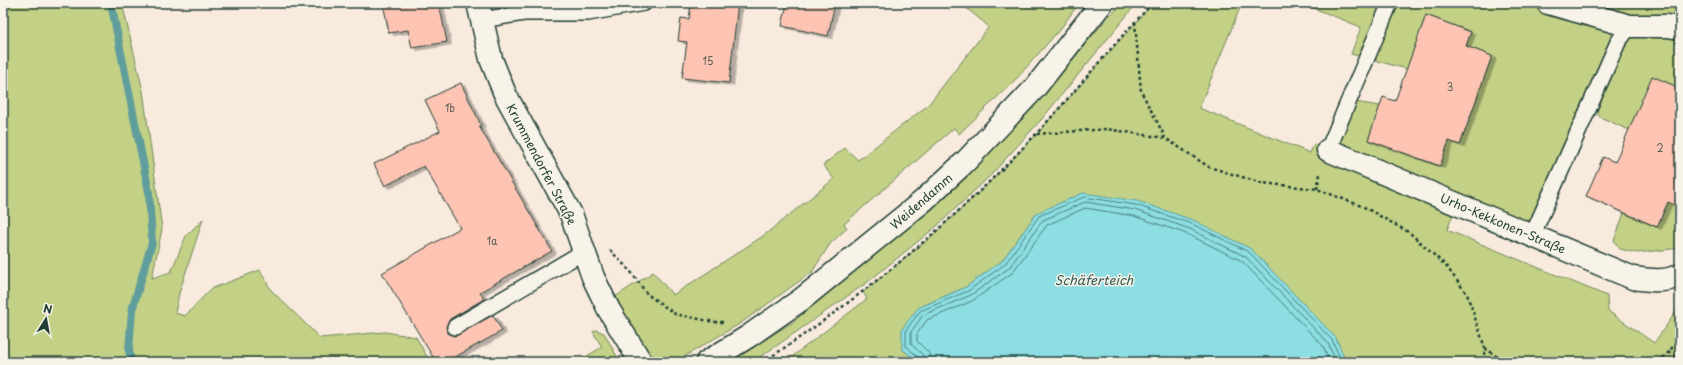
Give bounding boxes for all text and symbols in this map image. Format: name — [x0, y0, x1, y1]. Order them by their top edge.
house number: 15 — [703, 53, 713, 68]
house number: 3 — [1447, 79, 1453, 94]
house number: 1b — [445, 100, 455, 115]
street label: Krummendorfer Straße — [502, 100, 582, 228]
house number: 2 — [1656, 140, 1664, 155]
street label: Weidendamm — [886, 169, 956, 233]
street label: Urho-Kekkonen-Straße — [1437, 188, 1569, 258]
house number: 1a — [487, 233, 498, 248]
water label: Schäferteich — [1055, 270, 1134, 289]
north arrow — [26, 299, 66, 339]
text: N — [42, 300, 54, 318]

